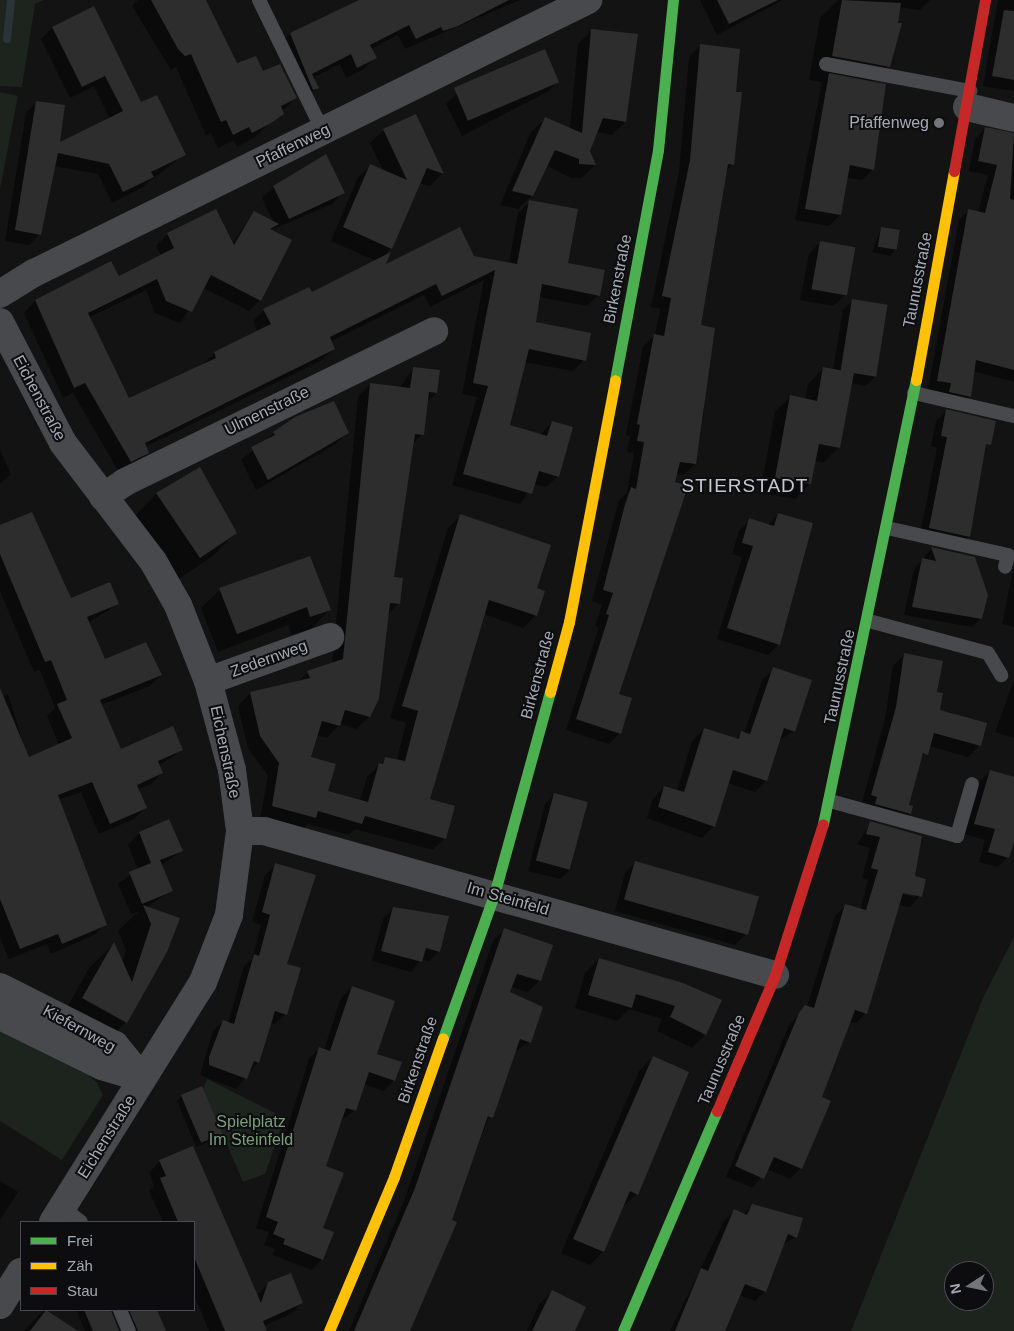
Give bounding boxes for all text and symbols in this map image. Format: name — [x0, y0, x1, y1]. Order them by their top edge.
place label: Pfaffenweg — [849, 113, 929, 133]
marker: Pfaffenweg — [933, 117, 945, 129]
street label: Pfaffenweg — [253, 120, 333, 172]
street label: Taunusstraße — [899, 231, 937, 329]
street label: Birkenstraße — [600, 233, 636, 325]
street label: Eichenstraße — [8, 352, 70, 444]
street label: Ulmenstraße — [222, 382, 312, 440]
district label: STIERSTADT — [680, 475, 810, 497]
street label: Taunusstraße — [821, 628, 859, 726]
street label: Birkenstraße — [517, 629, 559, 721]
street label: Zedernweg — [228, 636, 310, 682]
street label: Eichenstraße — [206, 704, 244, 800]
street label: Im Steinfeld — [465, 878, 551, 920]
street label: Kiefernweg — [39, 1001, 119, 1057]
street label: Taunusstraße — [694, 1012, 750, 1108]
street label: Birkenstraße — [394, 1014, 442, 1106]
street label: Eichenstraße — [74, 1092, 140, 1182]
park label: Spielplatz Im Steinfeld — [209, 1112, 293, 1150]
legend — [20, 1221, 195, 1311]
text: Frei — [67, 1232, 93, 1249]
text: Zäh — [67, 1257, 93, 1274]
north arrow — [944, 1261, 994, 1311]
text: Stau — [67, 1282, 98, 1299]
text: N — [946, 1282, 964, 1295]

